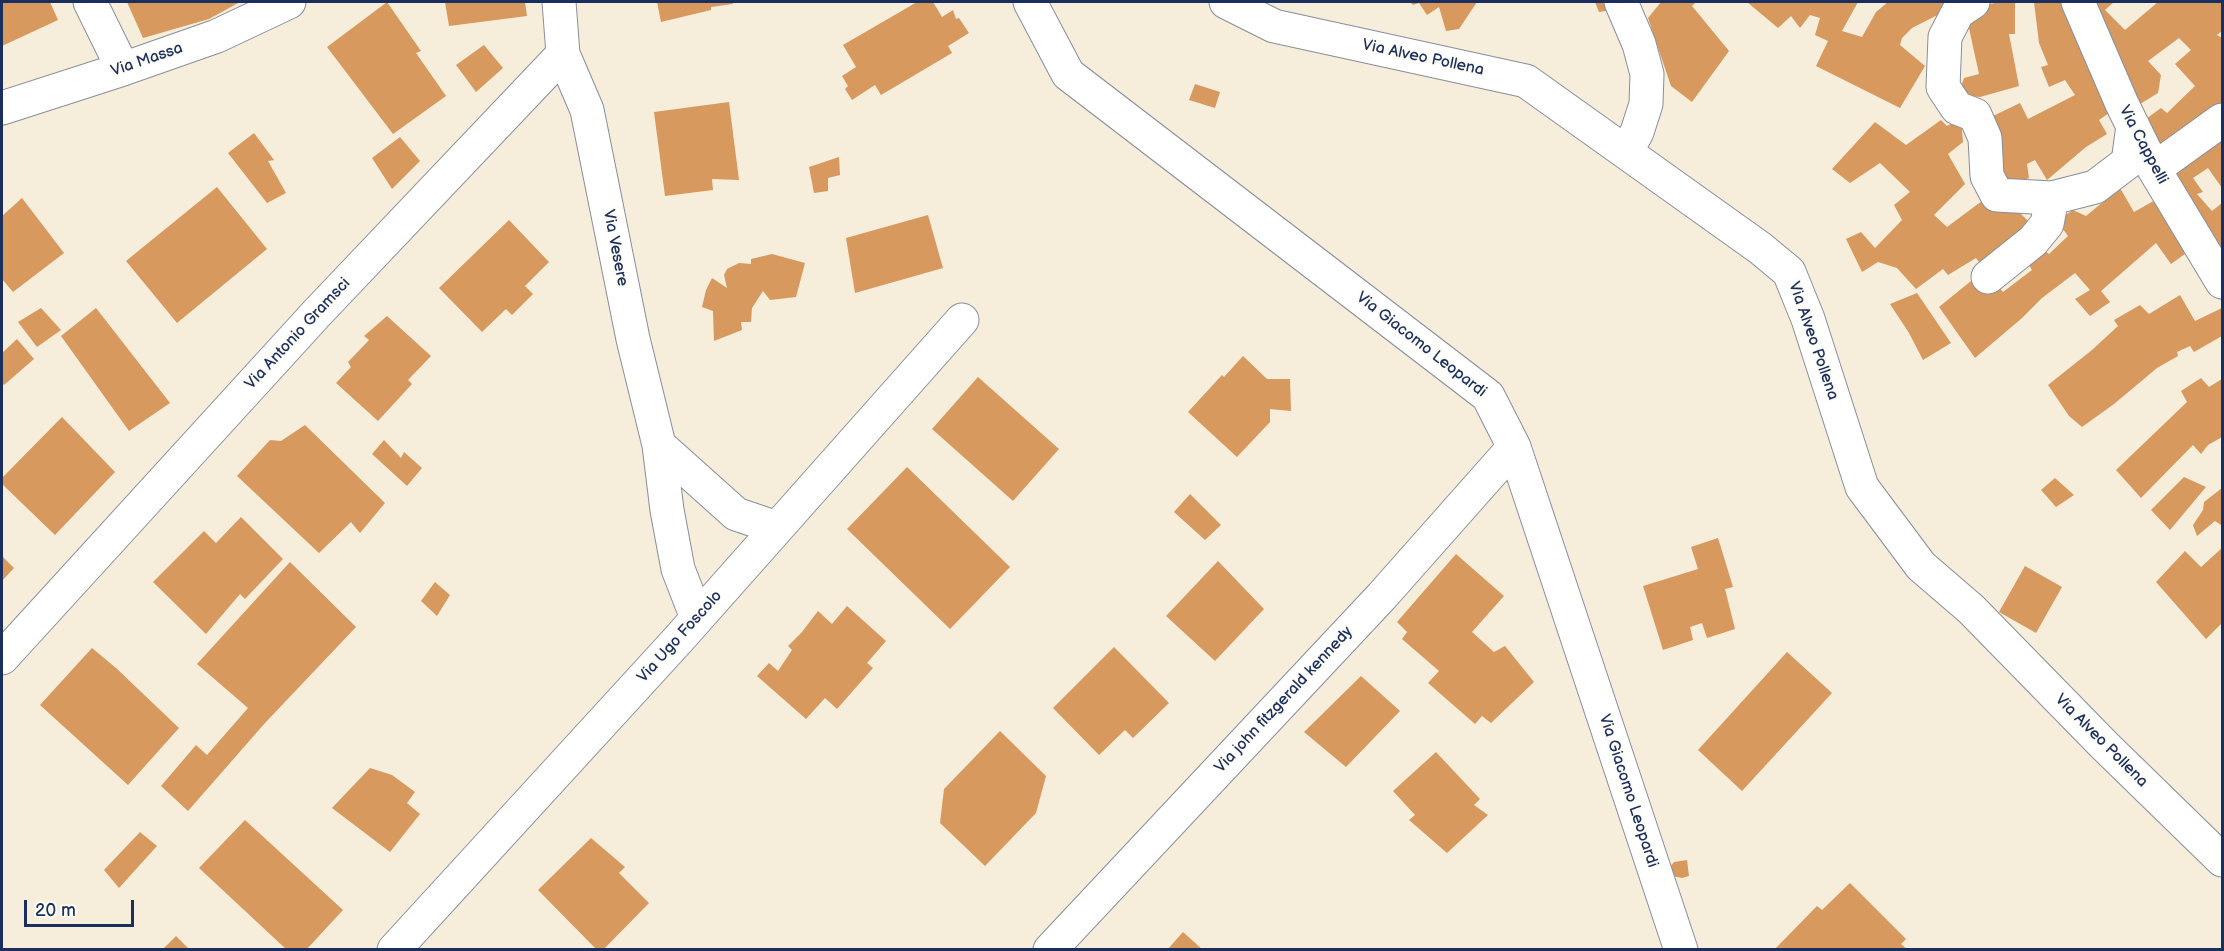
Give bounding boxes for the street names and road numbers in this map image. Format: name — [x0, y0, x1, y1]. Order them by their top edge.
street label: Via Alveo Pollena — [1360, 36, 1486, 80]
street label: Via Massa — [109, 39, 185, 81]
street label: Via Cappelli — [2114, 102, 2172, 188]
street label: Via Vesere — [598, 208, 632, 288]
street label: Via Antonio Gramsci — [241, 274, 355, 394]
street label: Via Alveo Pollena — [1784, 279, 1842, 403]
street label: Via Giacomo Leopardi — [1352, 288, 1490, 402]
street label: Via Ugo Foscolo — [634, 587, 726, 687]
street label: Via john fitzgerald kennedy — [1211, 623, 1357, 777]
street label: Via Alveo Pollena — [2050, 690, 2152, 792]
street label: Via Giacomo Leopardi — [1594, 712, 1662, 870]

